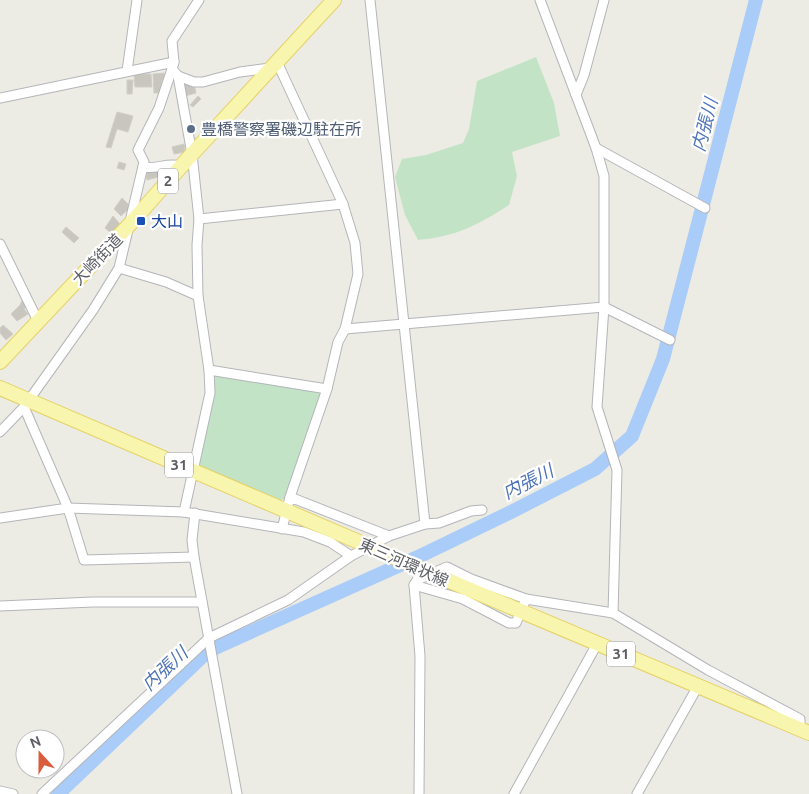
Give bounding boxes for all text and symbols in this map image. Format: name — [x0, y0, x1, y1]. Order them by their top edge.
water label: 内張川 — [687, 94, 721, 153]
place label: 豊橋警察署磯辺駐在所 — [201, 120, 361, 138]
marker: 豊橋警察署磯辺駐在所 — [185, 123, 197, 135]
road number: 2 — [158, 168, 178, 194]
place label: 大山 — [151, 212, 183, 230]
marker: 大山 — [135, 215, 147, 227]
street label: 大崎街道 — [68, 230, 126, 288]
road number: 31 — [165, 452, 193, 478]
water label: 内張川 — [499, 459, 558, 502]
street label: 東三河環状線 — [356, 534, 452, 590]
water label: 内張川 — [138, 641, 192, 694]
road number: 31 — [607, 642, 635, 666]
north arrow — [15, 729, 65, 779]
text: N — [28, 733, 43, 751]

